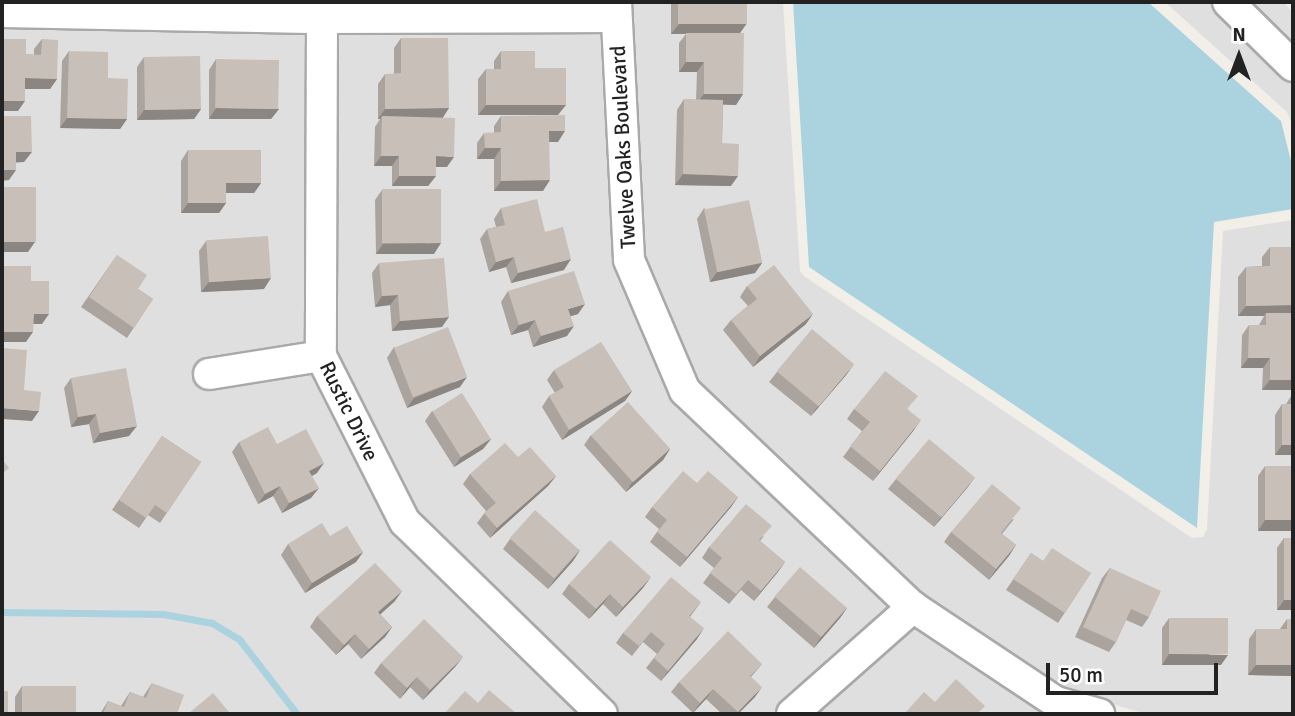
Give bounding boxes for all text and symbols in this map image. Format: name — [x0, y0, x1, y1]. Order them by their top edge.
north arrow — [1204, 21, 1274, 91]
text: N — [1232, 23, 1246, 47]
street label: Twelve Oaks Boulevard — [605, 45, 641, 249]
street label: Rustic Drive — [314, 357, 384, 465]
scale bar — [1050, 650, 1222, 694]
text: 50 m — [1059, 662, 1103, 688]

